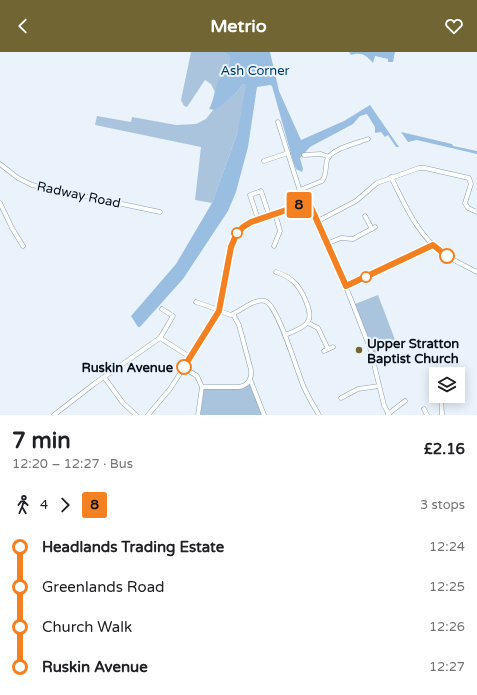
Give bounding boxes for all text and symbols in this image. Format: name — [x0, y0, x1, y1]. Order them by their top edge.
icon: back — [12, 15, 34, 37]
text: Metrio — [210, 15, 267, 37]
icon: heart — [443, 15, 465, 37]
park label: Ash Corner — [220, 63, 290, 79]
street label: Radway Road — [35, 178, 122, 212]
line badge: 8 — [286, 192, 312, 218]
text: 8 — [295, 196, 303, 213]
unlabelled marker — [231, 227, 243, 239]
unlabelled marker — [439, 248, 455, 264]
unlabelled marker — [360, 271, 372, 283]
place label: Upper Stratton Baptist Church — [367, 336, 459, 367]
marker: Upper Stratton Baptist Church — [354, 345, 364, 355]
marker: Ruskin Avenue — [176, 359, 192, 375]
place label: Ruskin Avenue — [81, 360, 174, 376]
map controls — [429, 367, 465, 403]
button: layers — [429, 367, 465, 403]
text: 7 min — [12, 428, 71, 454]
text: £2.16 — [424, 440, 465, 458]
text: 12:20 – 12:27 · Bus — [12, 456, 133, 472]
icon: walk — [12, 494, 34, 516]
icon: forward — [54, 494, 76, 516]
text: 8 — [90, 496, 99, 513]
text: 4 — [40, 497, 48, 513]
text: 3 stops — [420, 497, 465, 513]
text: Headlands Trading Estate — [42, 538, 224, 556]
text: 12:24 — [429, 539, 465, 555]
text: Greenlands Road — [42, 578, 165, 596]
text: 12:25 — [429, 579, 465, 595]
text: Church Walk — [42, 618, 132, 636]
text: 12:26 — [429, 619, 465, 635]
text: Ruskin Avenue — [42, 658, 148, 676]
text: 12:27 — [429, 659, 465, 675]

